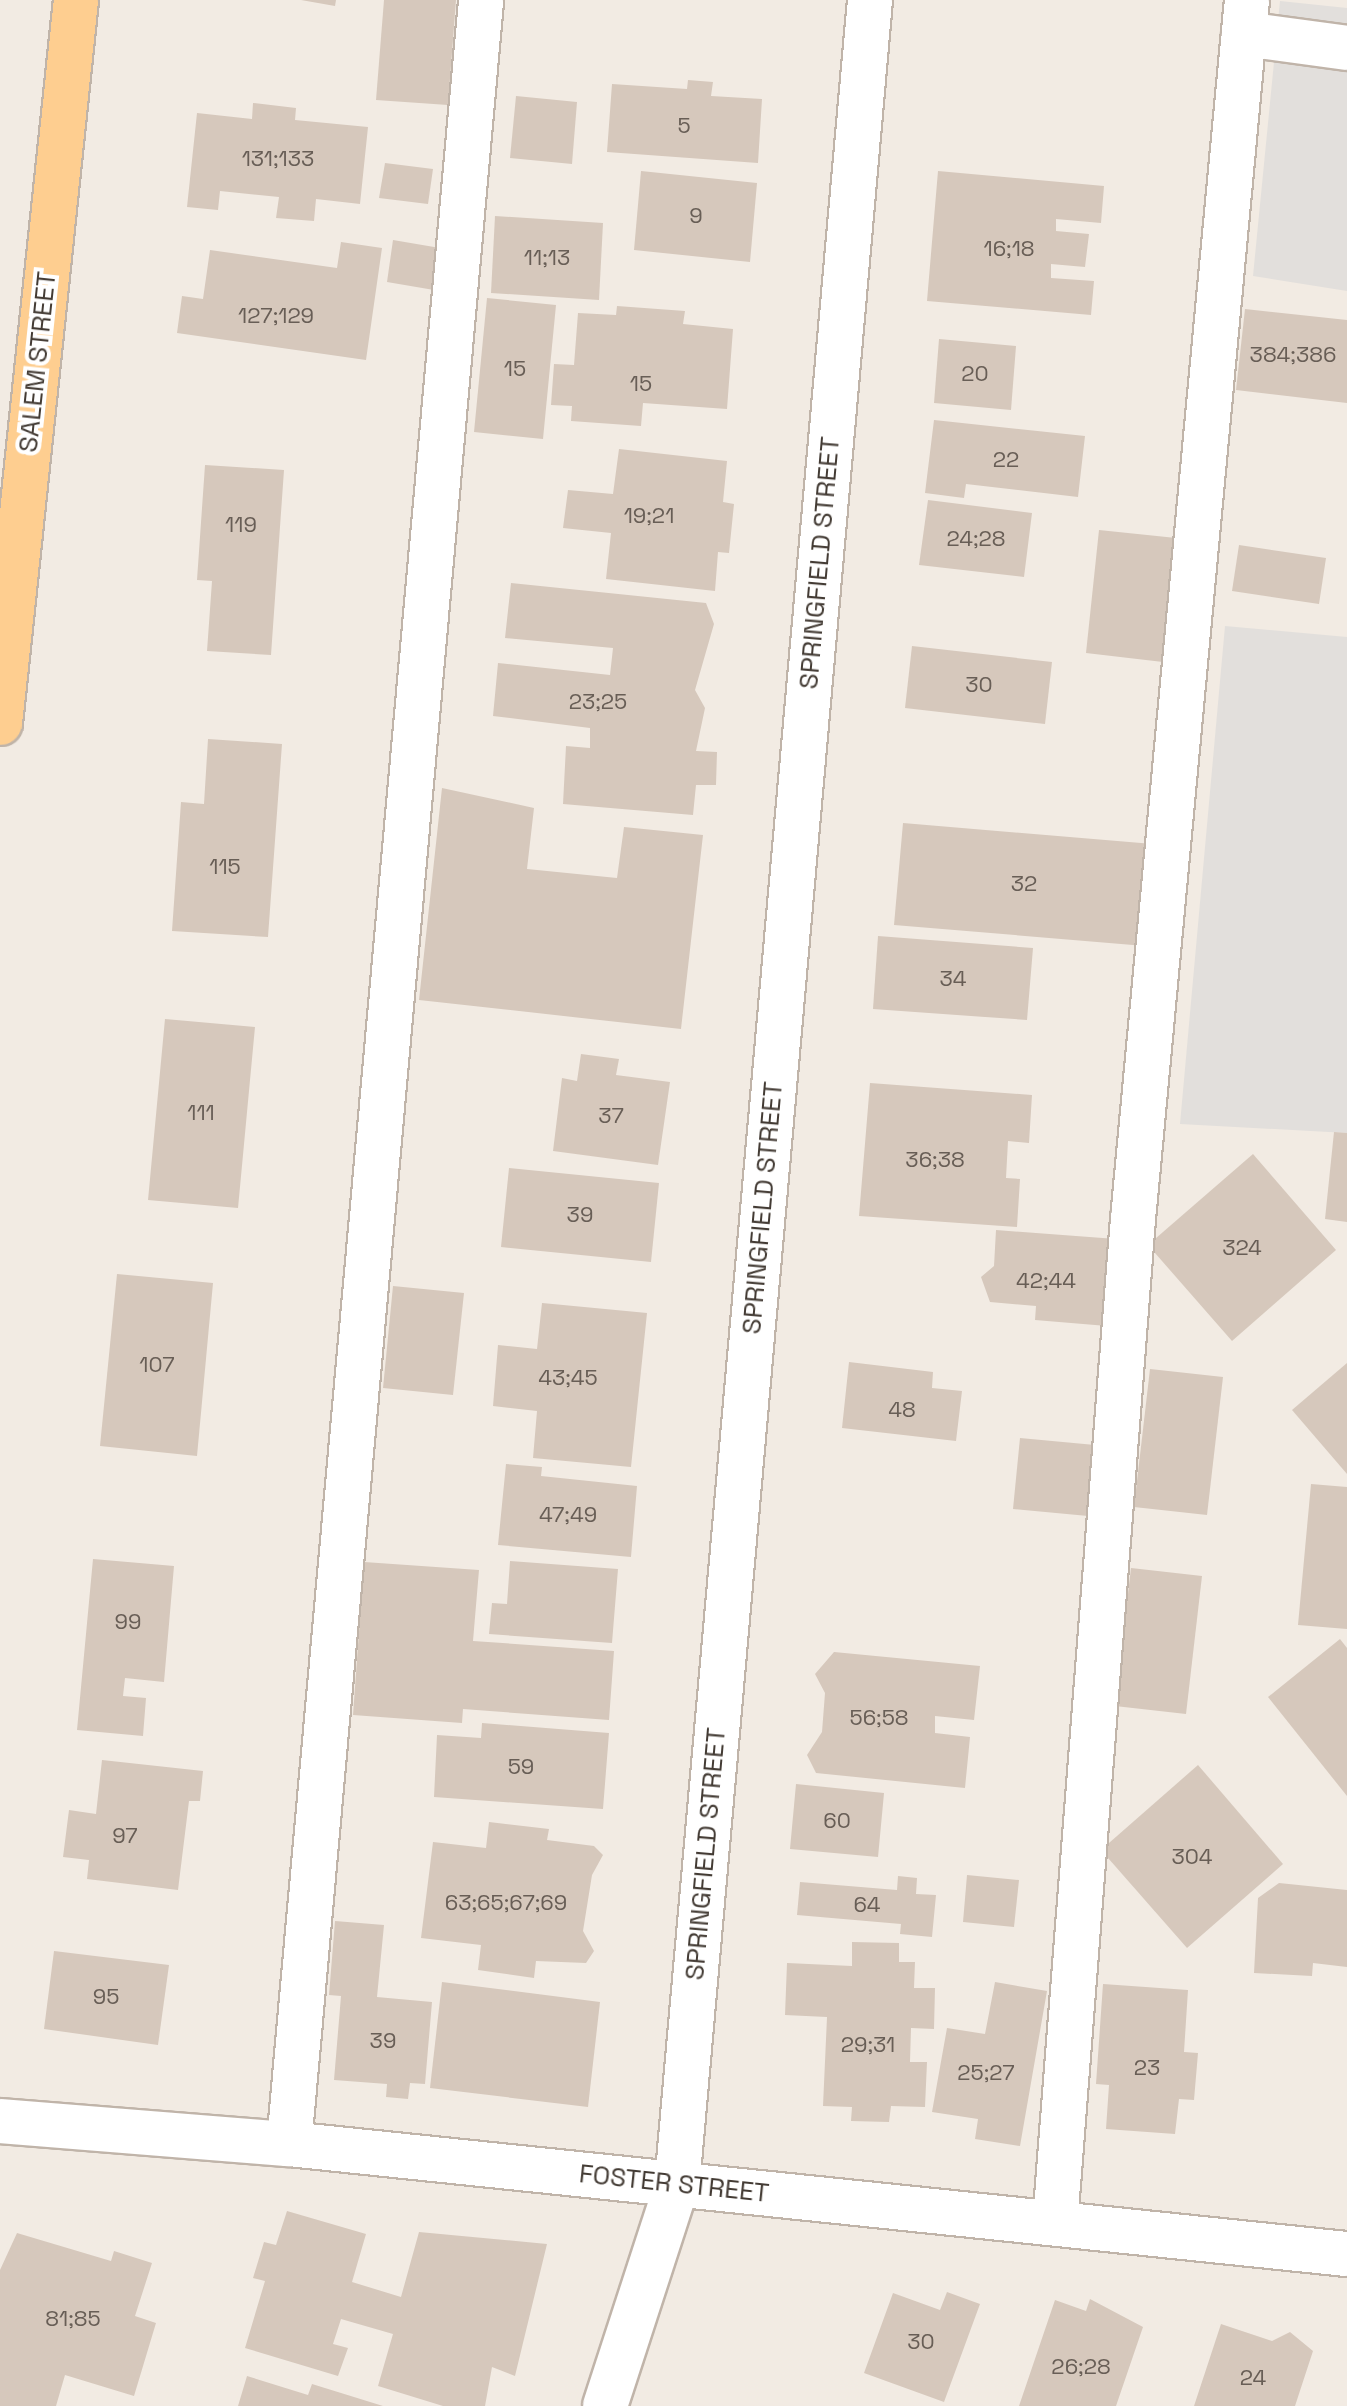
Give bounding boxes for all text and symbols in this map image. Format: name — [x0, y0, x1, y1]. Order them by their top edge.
house number: 5 — [677, 113, 691, 139]
house number: 131;133 — [242, 146, 314, 172]
house number: 9 — [689, 203, 703, 229]
house number: 16;18 — [983, 236, 1035, 262]
house number: 11;13 — [524, 245, 570, 271]
street label: SALEM STREET — [13, 270, 63, 454]
house number: 127;129 — [238, 303, 314, 329]
house number: 384;386 — [1250, 342, 1336, 368]
house number: 15 — [504, 356, 526, 382]
house number: 20 — [961, 361, 989, 387]
house number: 15 — [630, 371, 652, 397]
street label: SPRINGFIELD STREET — [793, 435, 847, 691]
house number: 22 — [993, 447, 1019, 473]
house number: 19;21 — [624, 503, 674, 529]
house number: 119 — [225, 512, 257, 538]
house number: 24;28 — [947, 526, 1005, 552]
house number: 30 — [965, 672, 993, 698]
house number: 23;25 — [569, 689, 627, 715]
house number: 115 — [209, 854, 241, 880]
house number: 32 — [1011, 871, 1037, 897]
house number: 34 — [939, 966, 967, 992]
street label: SPRINGFIELD STREET — [736, 1080, 790, 1336]
house number: 111 — [187, 1100, 215, 1126]
house number: 37 — [598, 1103, 624, 1129]
house number: 36;38 — [905, 1147, 965, 1173]
house number: 39 — [567, 1202, 593, 1228]
house number: 324 — [1222, 1235, 1262, 1261]
house number: 42;44 — [1016, 1268, 1076, 1294]
house number: 107 — [139, 1352, 175, 1378]
house number: 43;45 — [538, 1365, 598, 1391]
house number: 48 — [888, 1397, 916, 1423]
house number: 47;49 — [539, 1502, 597, 1528]
house number: 99 — [115, 1609, 141, 1635]
house number: 56;58 — [849, 1705, 909, 1731]
street label: SPRINGFIELD STREET — [679, 1726, 733, 1982]
house number: 59 — [508, 1754, 534, 1780]
house number: 60 — [823, 1808, 851, 1834]
house number: 97 — [112, 1823, 138, 1849]
house number: 304 — [1171, 1844, 1213, 1870]
house number: 63;65;67;69 — [445, 1890, 567, 1916]
house number: 64 — [853, 1892, 881, 1918]
house number: 95 — [93, 1984, 119, 2010]
house number: 39 — [370, 2028, 396, 2054]
house number: 29;31 — [841, 2032, 895, 2058]
house number: 23 — [1134, 2055, 1160, 2081]
house number: 25;27 — [957, 2060, 1015, 2086]
street label: FOSTER STREET — [577, 2159, 771, 2209]
house number: 81;85 — [45, 2306, 101, 2332]
house number: 30 — [907, 2329, 935, 2355]
house number: 26;28 — [1051, 2354, 1111, 2380]
house number: 24 — [1240, 2365, 1266, 2391]

